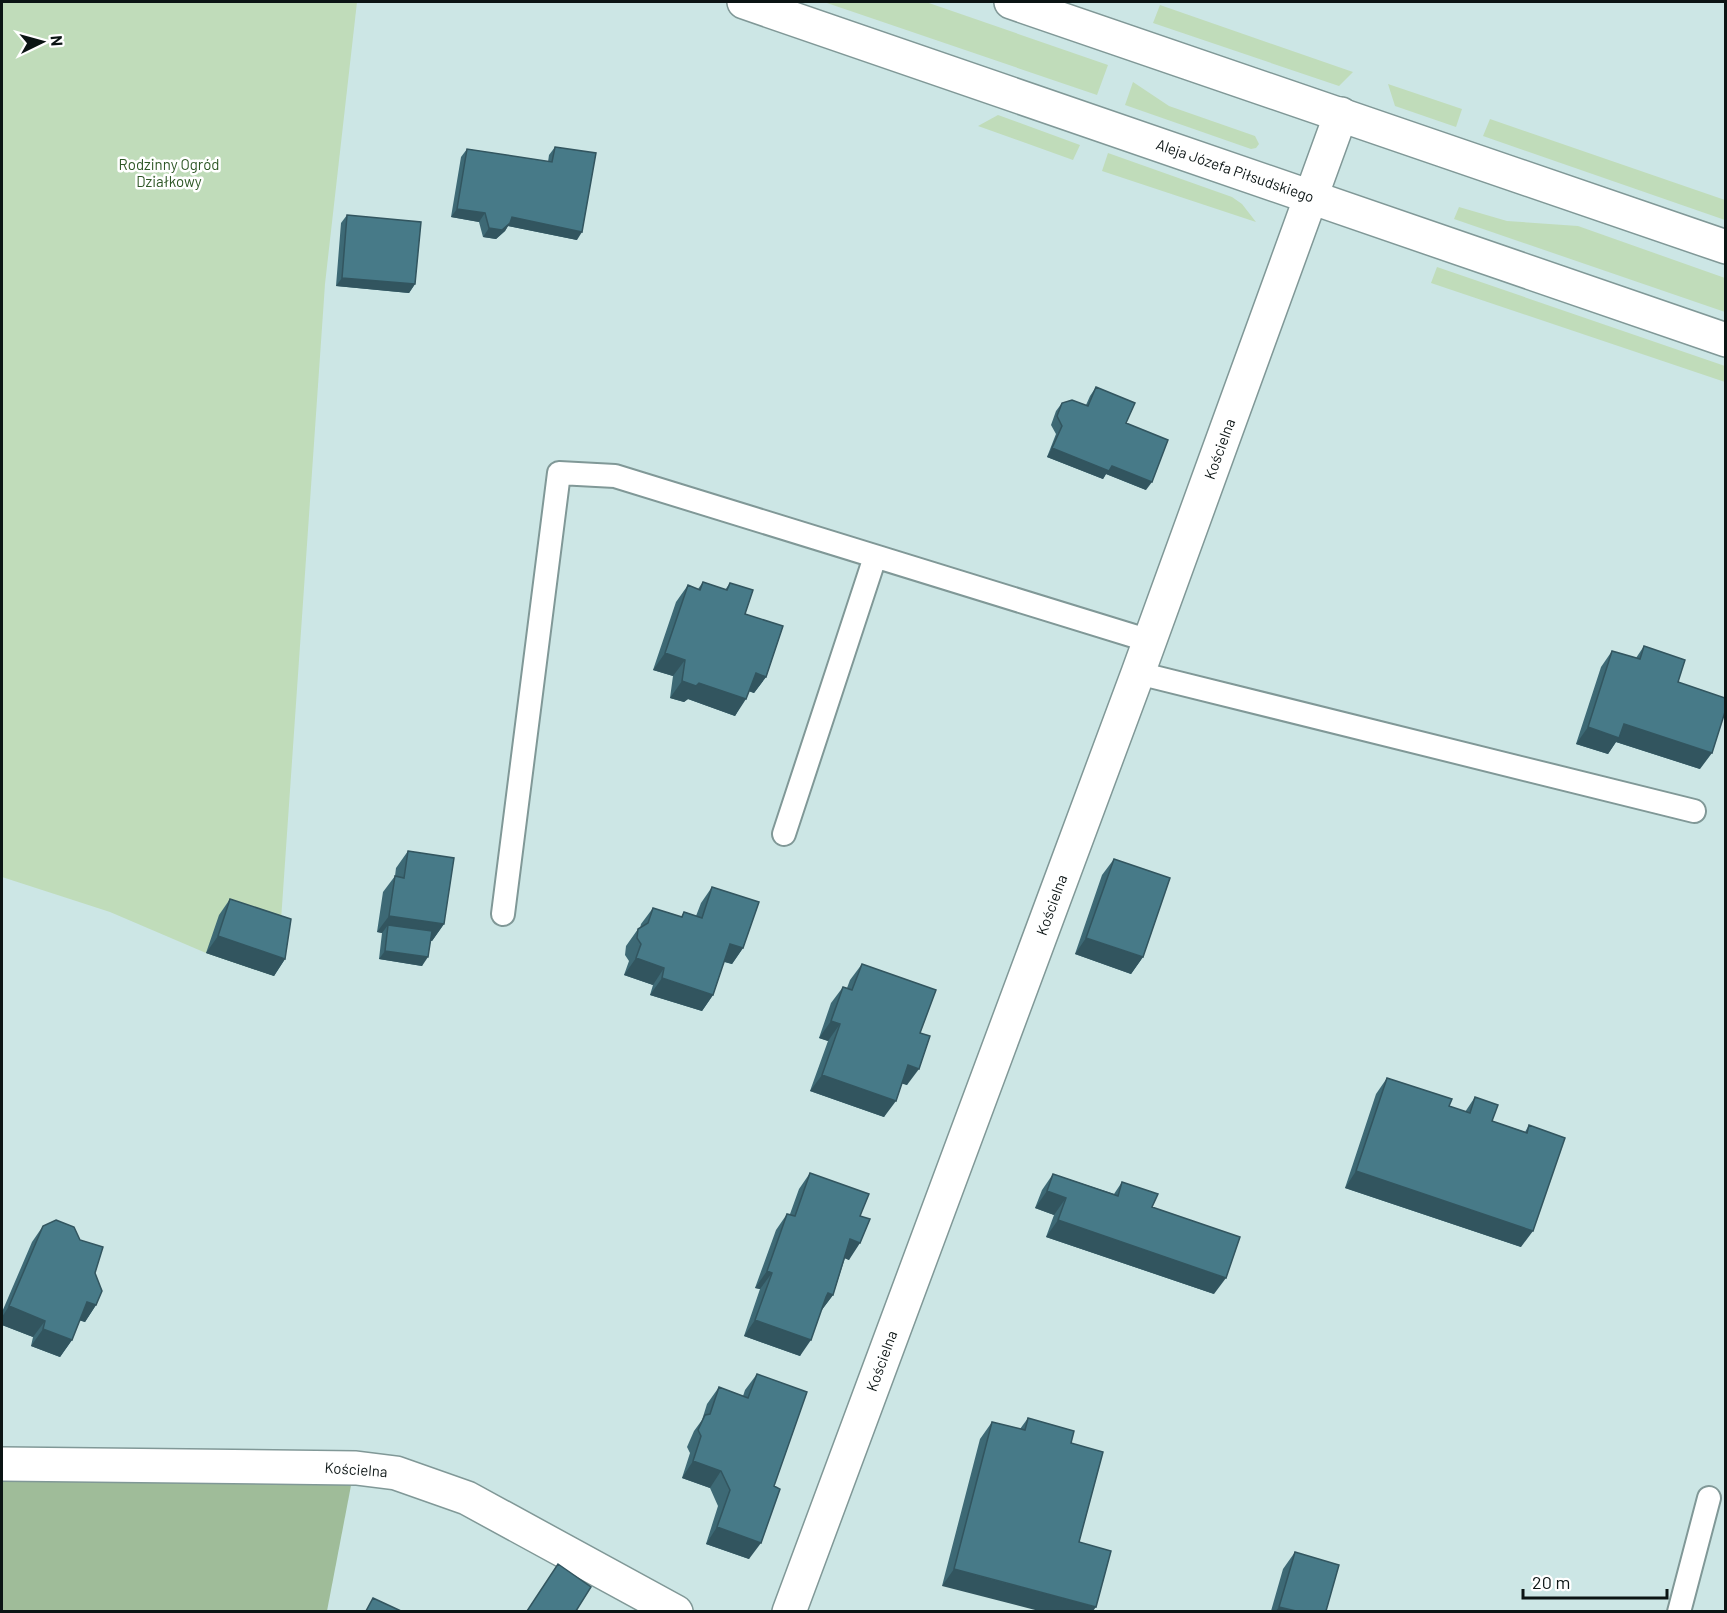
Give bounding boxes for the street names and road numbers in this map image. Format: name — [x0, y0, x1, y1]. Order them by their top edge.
street label: Aleja Józefa Piłsudskiego — [1154, 135, 1317, 206]
street label: Kościelna — [1200, 416, 1238, 481]
street label: Kościelna — [1032, 872, 1070, 937]
street label: Kościelna — [862, 1328, 900, 1393]
street label: Kościelna — [324, 1458, 388, 1480]

